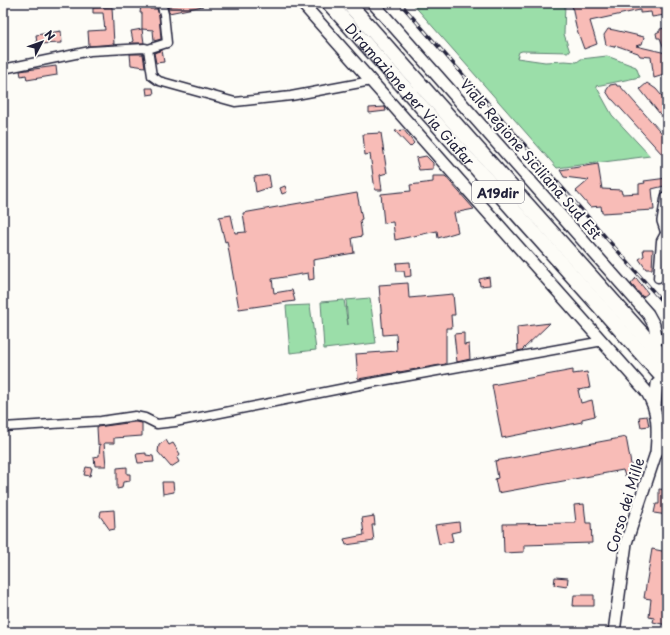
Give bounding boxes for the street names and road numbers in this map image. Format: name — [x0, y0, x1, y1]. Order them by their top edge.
street label: Diramazione per Via Giafar — [341, 18, 480, 171]
street label: Viale Regione Siciliana Sud Est — [455, 74, 607, 244]
road number: A19dir — [472, 181, 524, 203]
street label: Corso dei Mille — [601, 455, 649, 555]

